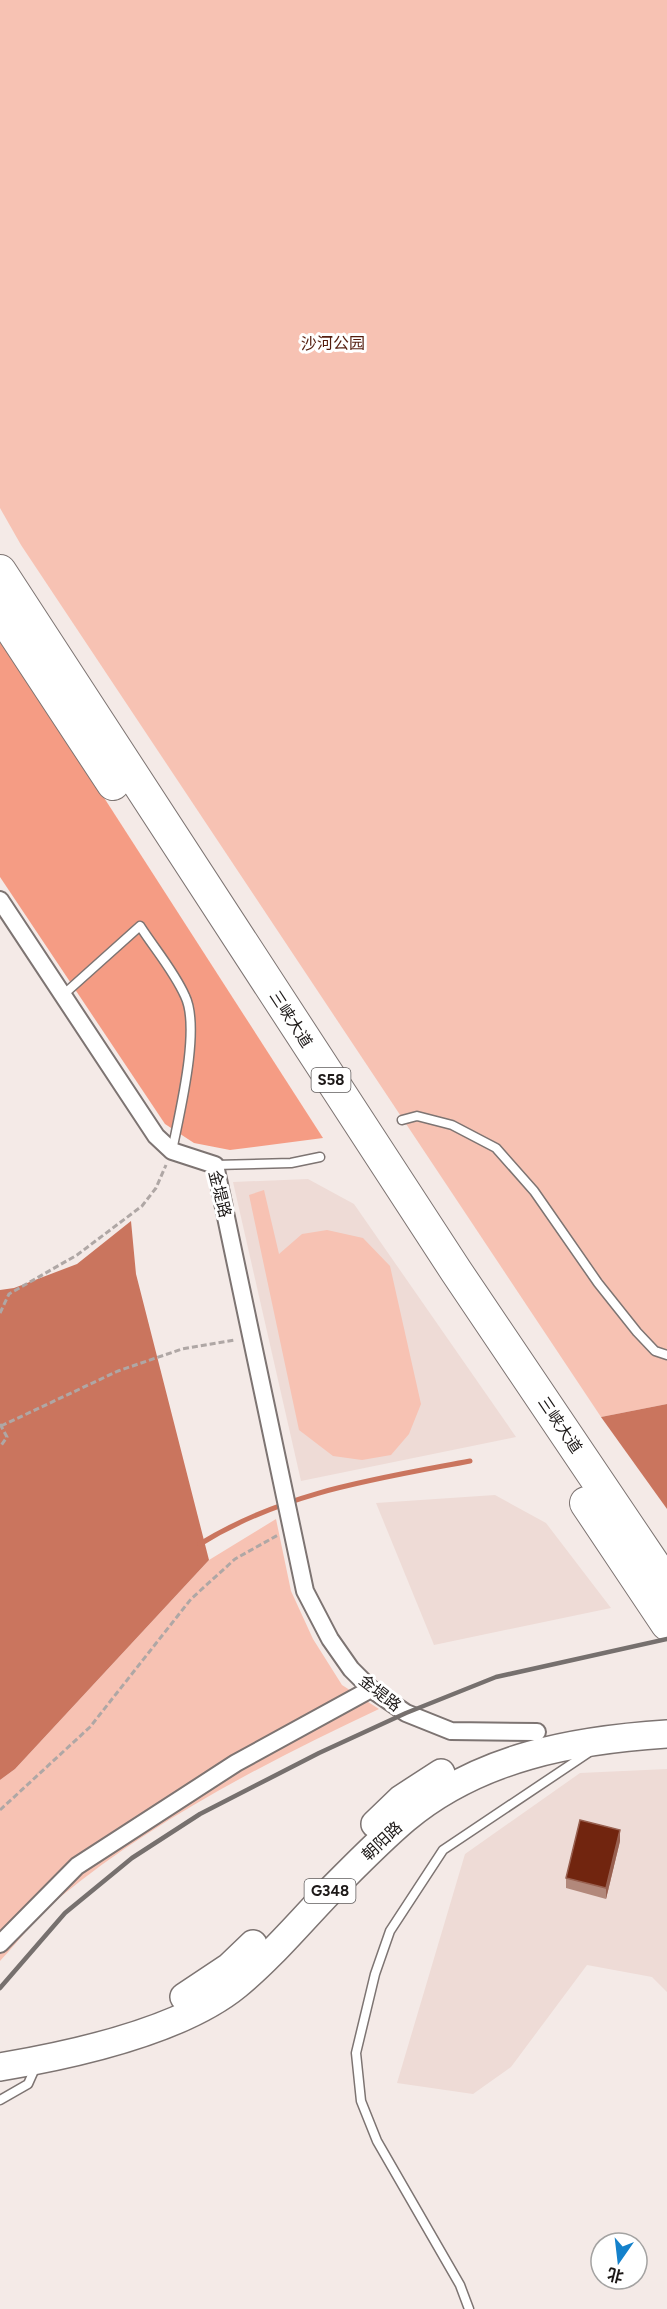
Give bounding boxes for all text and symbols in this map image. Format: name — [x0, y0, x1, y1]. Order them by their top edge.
park label: 沙河公园 — [301, 334, 365, 353]
street label: 三峡大道 — [266, 987, 316, 1051]
road number: S58 — [312, 1068, 350, 1092]
street label: 金堤路 — [205, 1168, 235, 1220]
street label: 三峡大道 — [534, 1393, 586, 1457]
street label: 金堤路 — [355, 1671, 405, 1715]
street label: 朝阳路 — [358, 1818, 406, 1864]
road number: G348 — [304, 1879, 356, 1903]
north arrow — [589, 2231, 649, 2291]
text: 北 — [605, 2264, 626, 2286]

